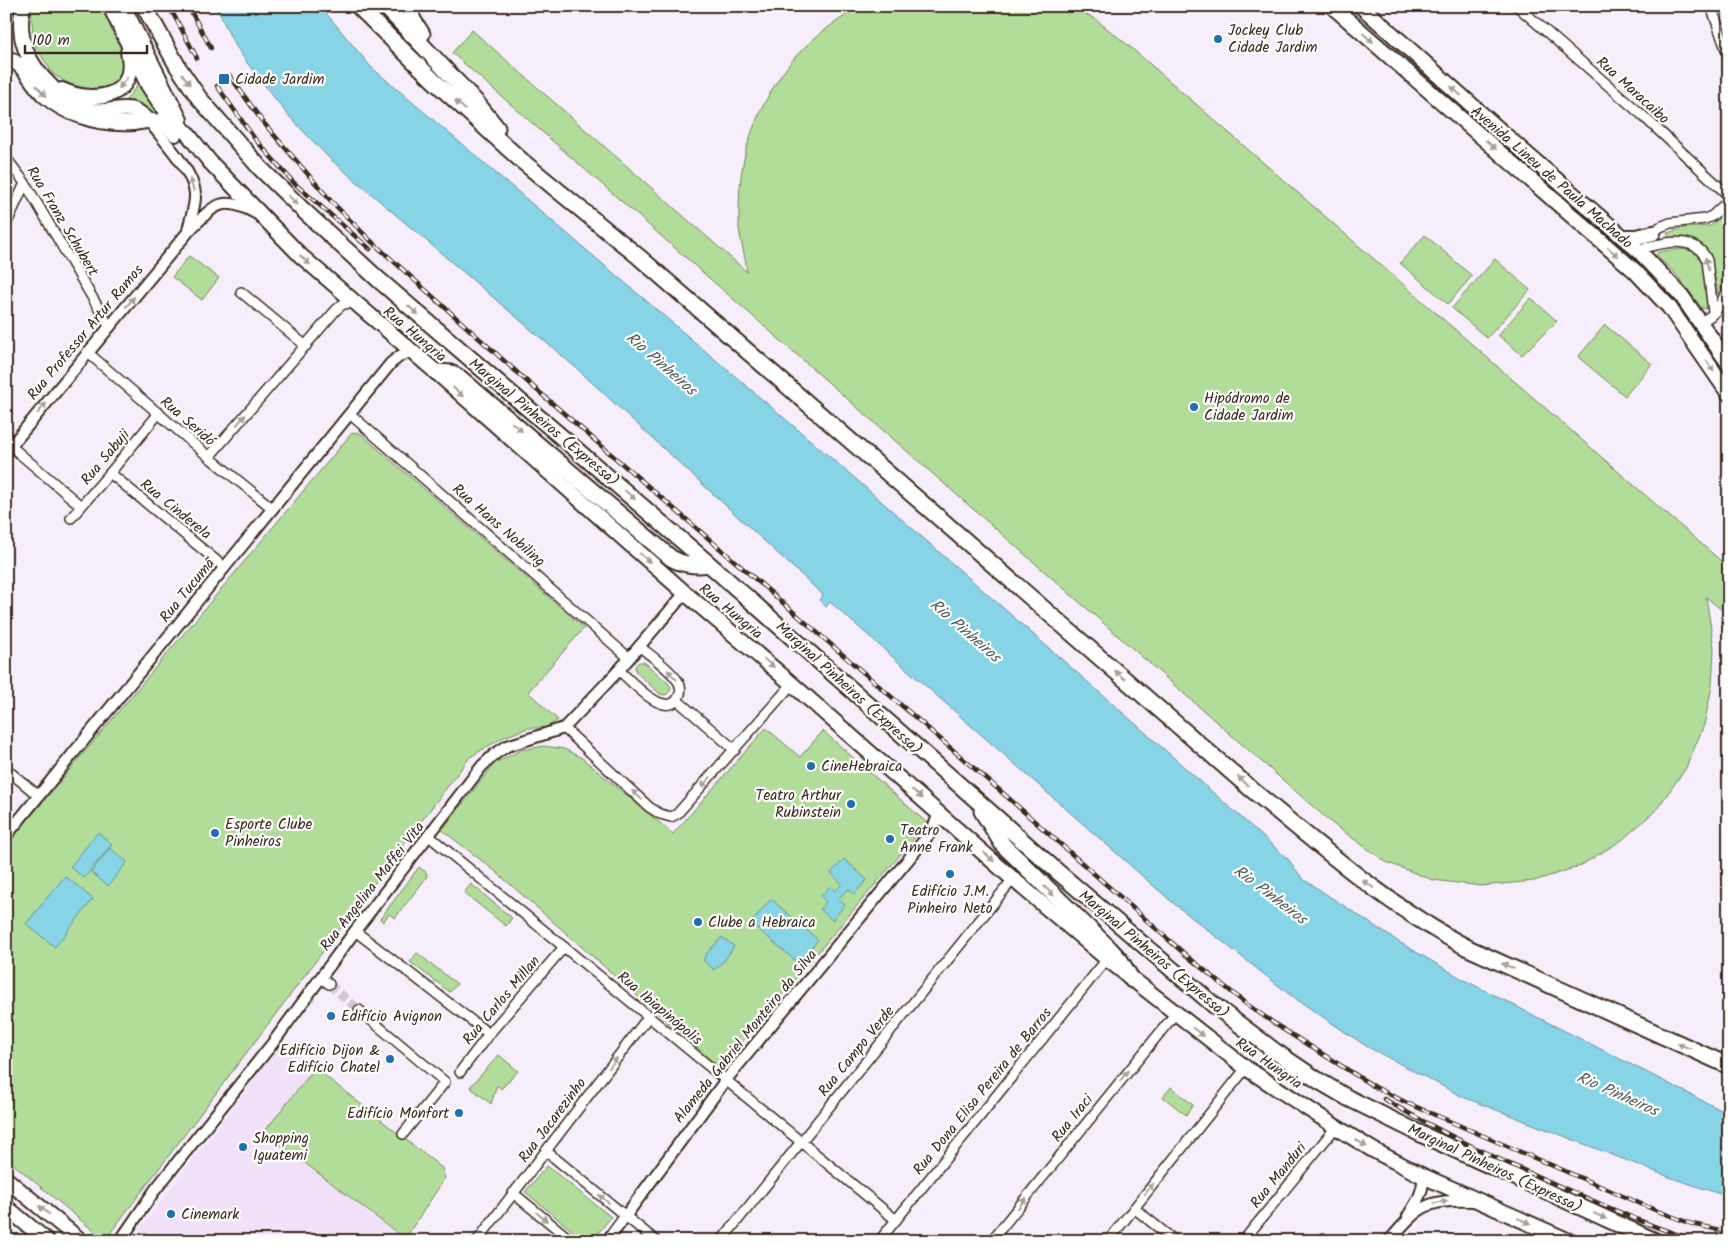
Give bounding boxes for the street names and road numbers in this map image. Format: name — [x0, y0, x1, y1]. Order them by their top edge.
street label: Rua Maracaibo — [1590, 51, 1675, 131]
street label: Avenida Lineu de Paula Machado — [1465, 100, 1638, 255]
street label: Rua Franz Schubert — [20, 162, 105, 281]
street label: Rua Professor Artur Ramos — [22, 259, 150, 406]
street label: Rua Hungria — [377, 301, 452, 369]
street label: Marginal Pinheiros (Expressa) — [463, 352, 624, 493]
street label: Rua Seridó — [154, 391, 221, 453]
street label: Rua Sabuji — [75, 423, 137, 491]
street label: Rua Cinderela — [134, 473, 216, 546]
street label: Rua Hans Nobiling — [446, 478, 550, 573]
street label: Rua Tucumã — [154, 552, 223, 628]
street label: Rua Hungria — [693, 578, 768, 646]
street label: Marginal Pinheiros (Expressa) — [770, 616, 927, 761]
street label: Rua Angelina Maffei Vita — [314, 817, 431, 957]
street label: Marginal Pinheiros (Expressa) — [1073, 884, 1234, 1025]
street label: Alameda Gabriel Monteiro da Silva — [668, 944, 824, 1129]
street label: Rua Carlos Millan — [457, 951, 547, 1051]
street label: Rua Ibiapinópolis — [611, 966, 708, 1052]
street label: Rua Campo Verde — [813, 1001, 901, 1102]
street label: Rua Dona Elisa Pereira de Barros — [907, 1002, 1059, 1181]
street label: Rua Hungria — [1230, 1032, 1307, 1096]
street label: Rua Jacarezinho — [513, 1073, 593, 1168]
street label: Rua Iraci — [1046, 1088, 1101, 1148]
street label: Marginal Pinheiros (Expressa) — [1403, 1118, 1586, 1220]
street label: Rua Manduri — [1245, 1136, 1314, 1214]

